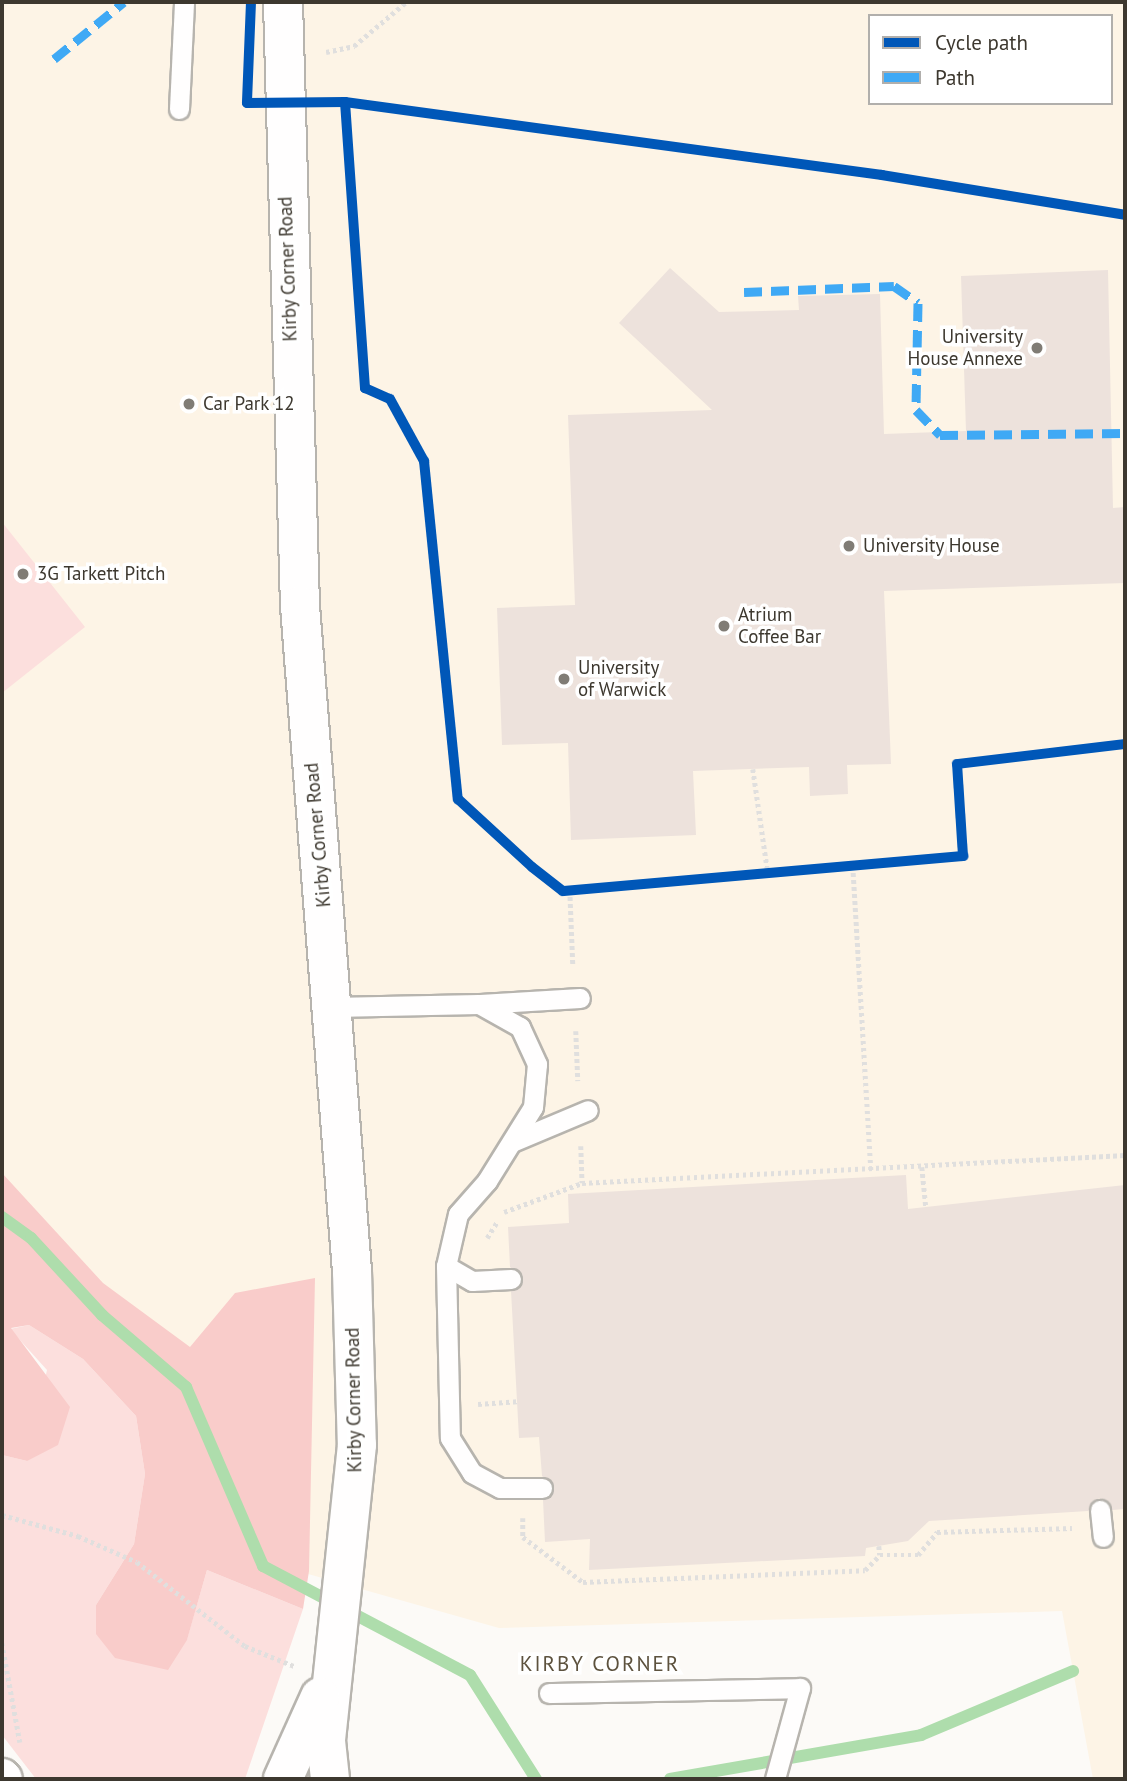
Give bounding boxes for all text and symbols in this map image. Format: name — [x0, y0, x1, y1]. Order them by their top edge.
legend — [868, 14, 1113, 105]
text: Cycle path — [935, 29, 1028, 56]
text: Path — [935, 64, 975, 91]
street label: Kirby Corner Road — [274, 196, 302, 342]
place label: University House Annexe — [907, 326, 1023, 370]
marker: University House Annexe — [1029, 340, 1045, 356]
place label: Car Park 12 — [203, 393, 295, 415]
marker: Car Park 12 — [181, 396, 197, 412]
place label: University House — [863, 535, 1000, 557]
marker: University House — [841, 538, 857, 554]
place label: 3G Tarkett Pitch — [37, 563, 166, 585]
marker: 3G Tarkett Pitch — [15, 566, 31, 582]
place label: Atrium Coffee Bar — [738, 604, 821, 648]
marker: Atrium Coffee Bar — [716, 618, 732, 634]
place label: University of Warwick — [578, 657, 667, 701]
marker: University of Warwick — [556, 671, 572, 687]
street label: Kirby Corner Road — [300, 761, 336, 909]
street label: Kirby Corner Road — [341, 1327, 367, 1473]
district label: KIRBY CORNER — [521, 1651, 679, 1677]

